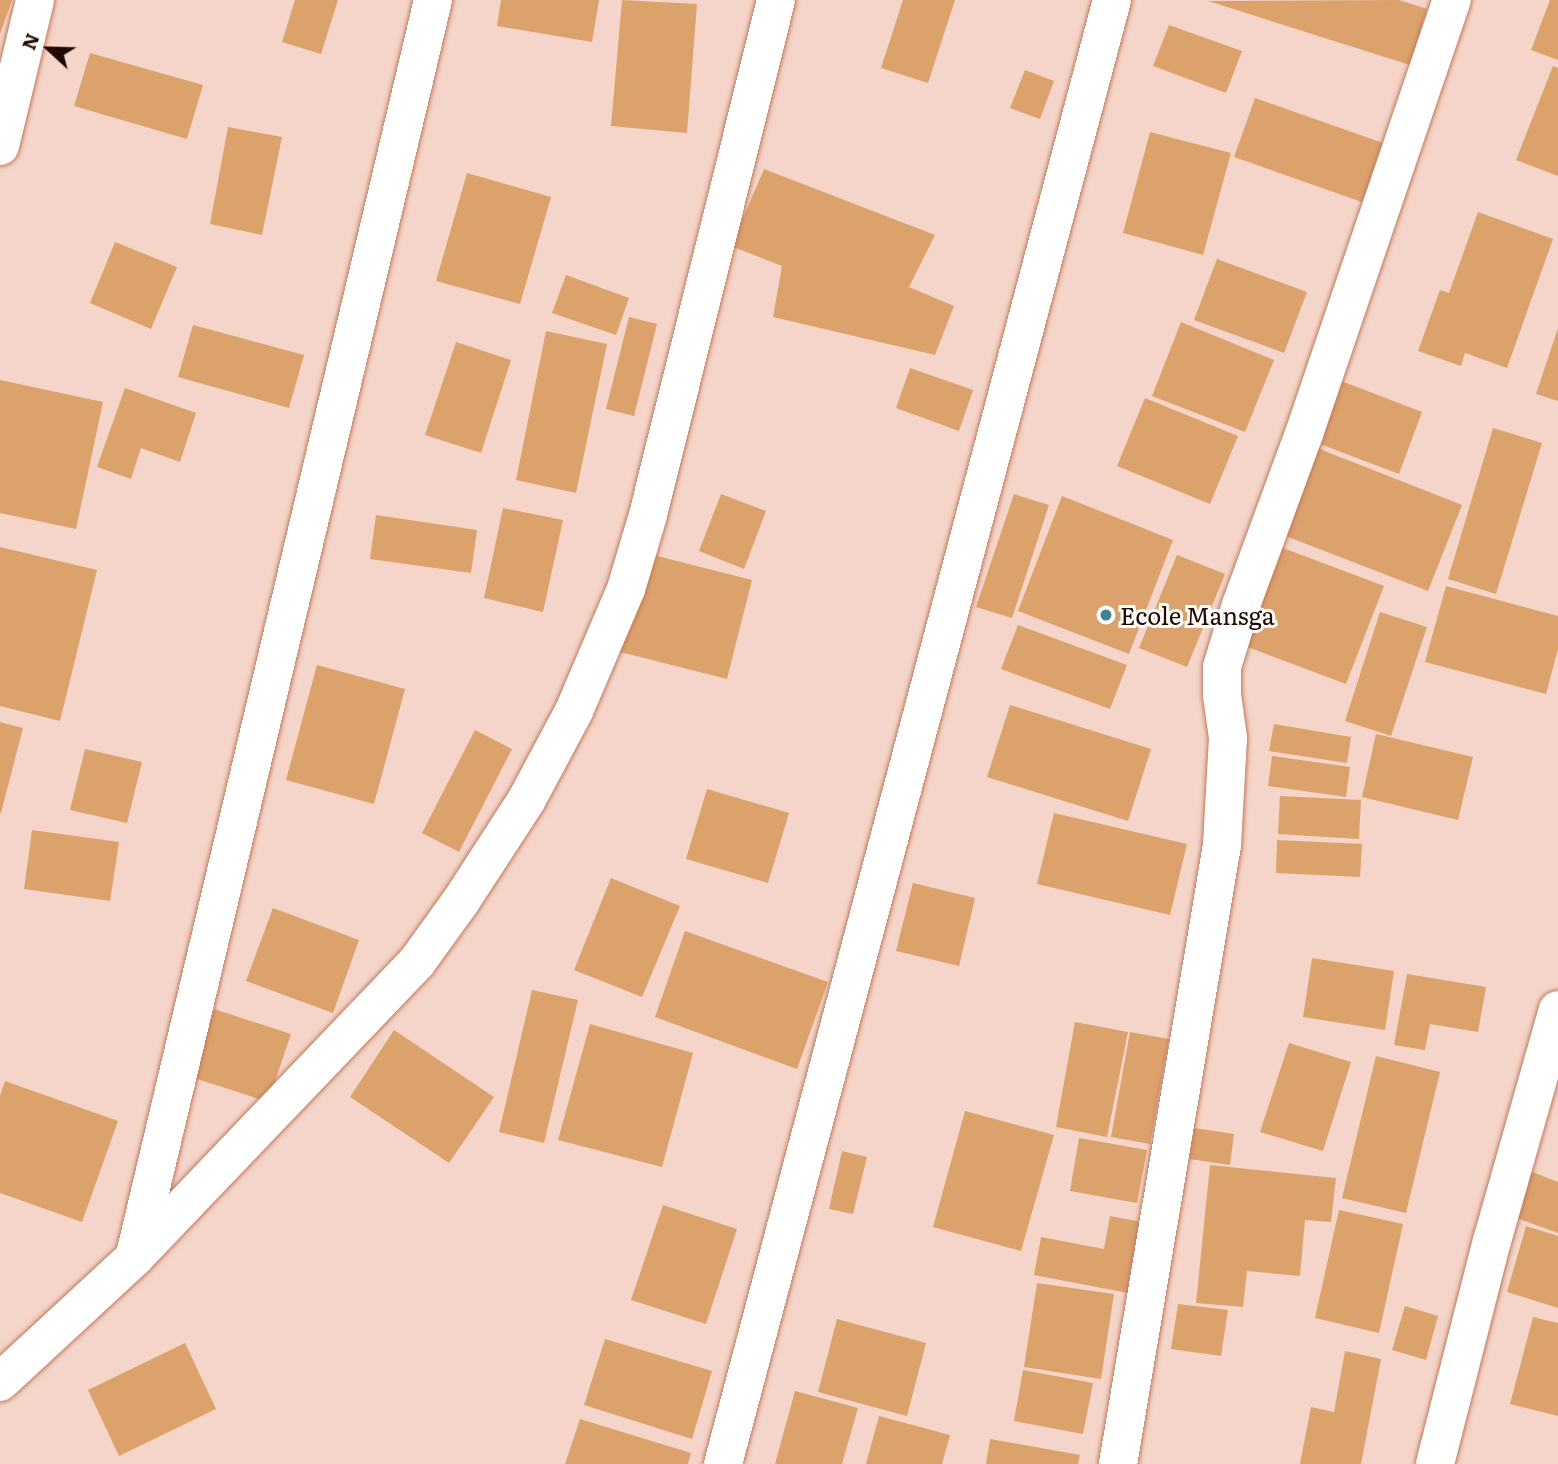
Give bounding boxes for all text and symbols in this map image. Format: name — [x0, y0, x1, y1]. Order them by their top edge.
north arrow — [14, 14, 84, 84]
text: N — [14, 29, 45, 54]
place label: Ecole Mansga — [1120, 601, 1275, 629]
marker: Ecole Mansga — [1098, 607, 1114, 623]

